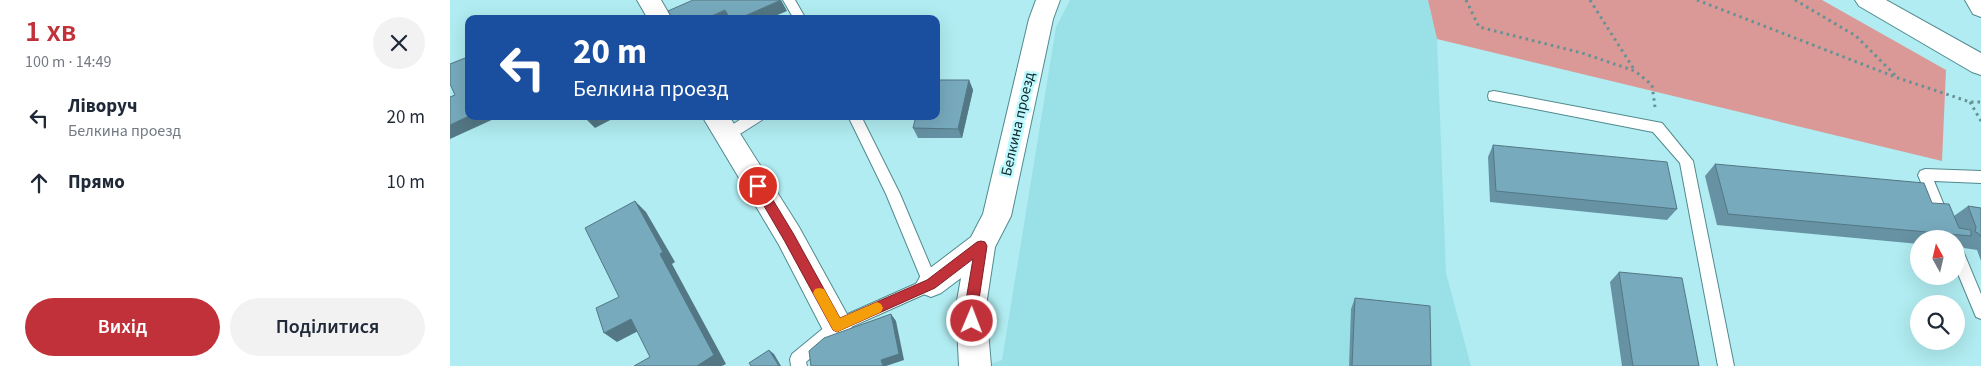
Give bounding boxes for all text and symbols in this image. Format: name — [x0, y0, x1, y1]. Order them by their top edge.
text: 1 хв — [25, 10, 76, 53]
button: close — [373, 17, 425, 69]
text: 20 m — [573, 27, 647, 77]
icon: left — [490, 35, 555, 100]
text: 100 m · 14:49 — [25, 51, 112, 73]
street label: Белкина проезд — [996, 70, 1040, 178]
text: Белкина проезд — [573, 73, 729, 105]
text: Ліворуч — [68, 93, 137, 120]
icon: left — [25, 104, 53, 132]
text: 20 m — [387, 104, 425, 131]
text: Белкина проезд — [68, 120, 181, 142]
pin — [737, 165, 779, 207]
icon: ahead — [25, 169, 53, 197]
text: Прямо — [68, 169, 125, 196]
text: 10 m — [387, 169, 425, 196]
icon: arrive — [744, 172, 772, 200]
north arrow — [1910, 230, 1965, 285]
map controls — [1910, 230, 1965, 350]
position arrow — [945, 294, 997, 346]
button: search — [1910, 295, 1965, 350]
button: Вихід — [25, 298, 220, 356]
button: Поділитися — [230, 298, 425, 356]

